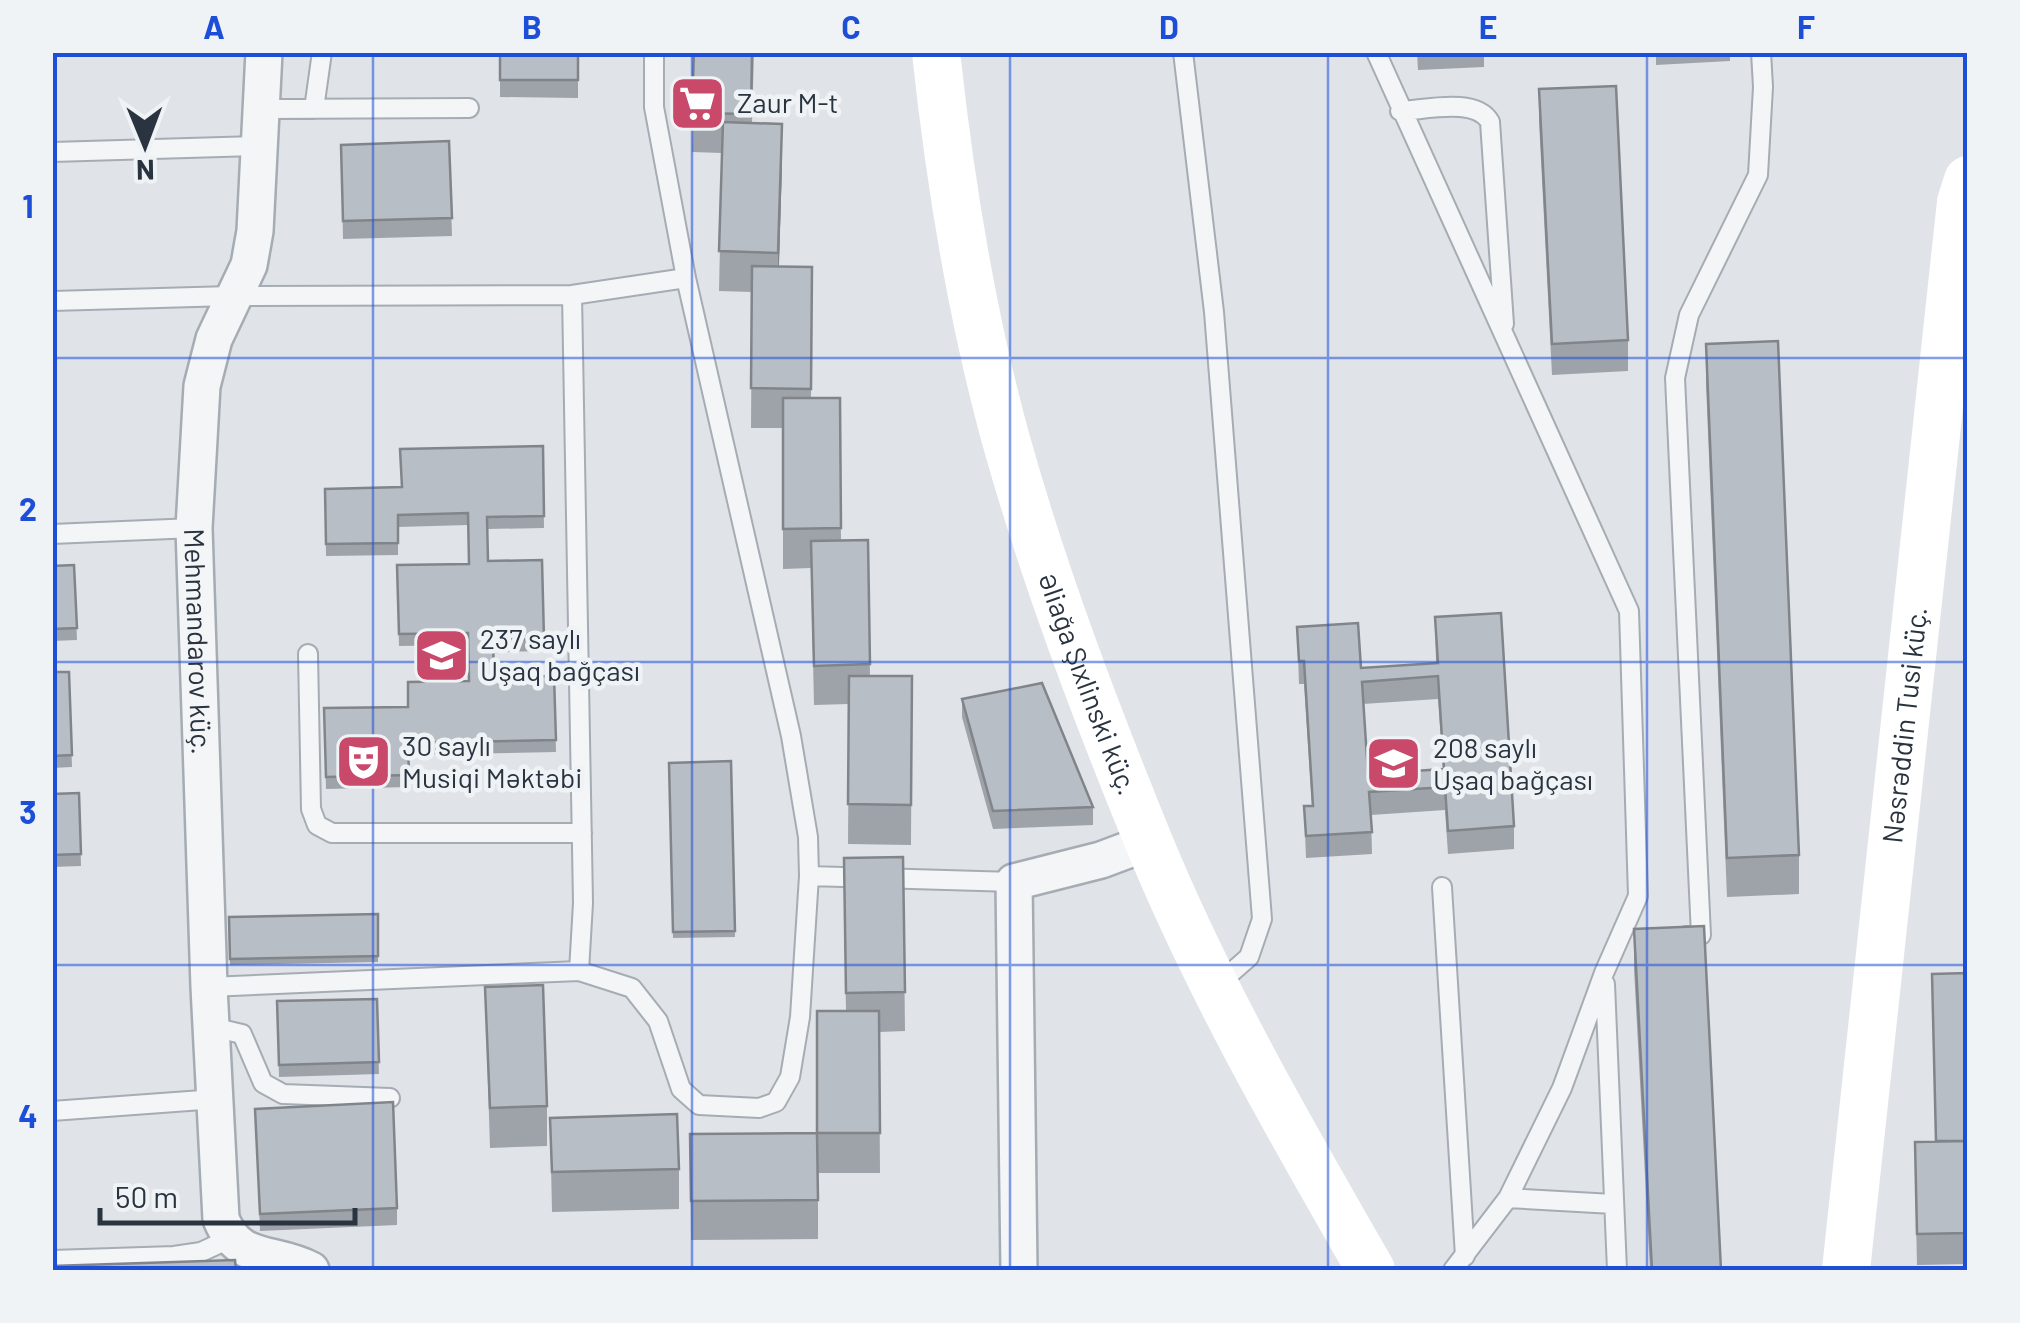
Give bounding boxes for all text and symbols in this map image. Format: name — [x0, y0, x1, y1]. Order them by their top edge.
text: A — [203, 7, 225, 45]
text: B — [522, 7, 542, 45]
text: C — [841, 7, 861, 45]
text: D — [1159, 7, 1179, 45]
text: E — [1479, 7, 1497, 45]
text: F — [1797, 7, 1815, 45]
supermarket icon: Zaur M-t — [668, 73, 728, 133]
place label: Zaur M-t — [737, 85, 839, 119]
north arrow — [95, 95, 195, 195]
text: N — [136, 154, 155, 188]
text: 1 — [22, 186, 34, 224]
text: 2 — [19, 489, 37, 527]
street label: Mehmandarov küç. — [178, 528, 219, 755]
street label: Əliağa Şıxlinski küç. — [1032, 568, 1146, 800]
street label: Nəsrəddin Tusi küç. — [1874, 605, 1933, 845]
place label: 237 saylı Uşaq bağçası — [480, 621, 640, 687]
school or university icon: 237 saylı Uşaq bağçası — [411, 625, 471, 685]
place label: 30 saylı Musiqi Məktəbi — [402, 728, 582, 794]
place label: 208 saylı Uşaq bağçası — [1433, 730, 1593, 796]
theatre icon: 30 saylı Musiqi Məktəbi — [333, 732, 393, 792]
school or university icon: 208 saylı Uşaq bağçası — [1364, 734, 1424, 794]
text: 3 — [19, 792, 37, 830]
text: 4 — [18, 1096, 38, 1134]
scale bar — [100, 1163, 355, 1225]
text: 50 m — [115, 1178, 178, 1214]

